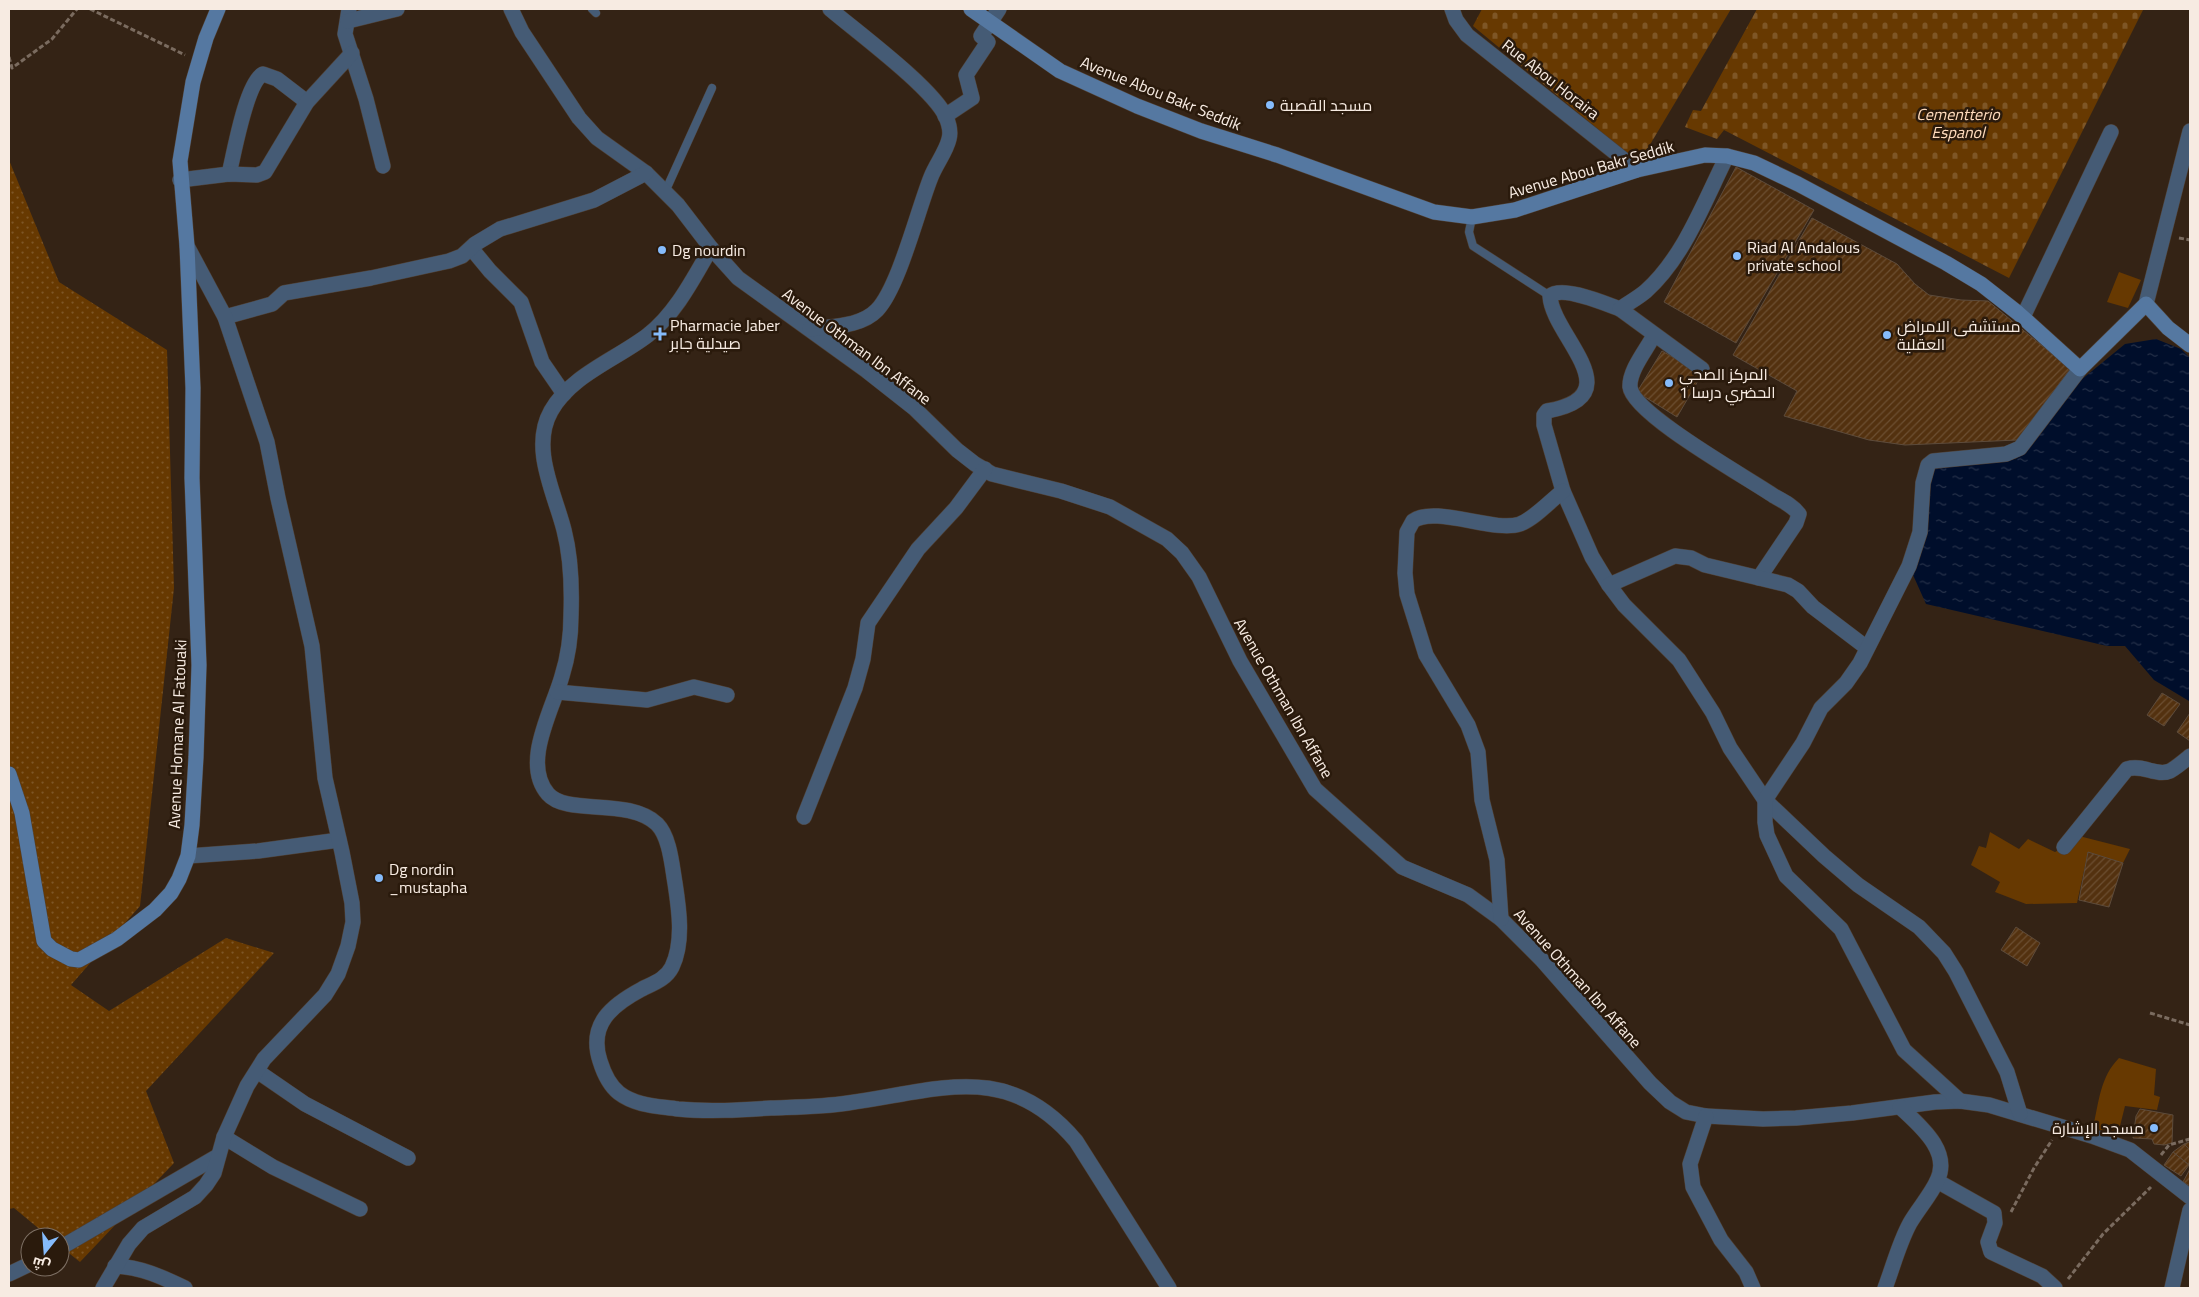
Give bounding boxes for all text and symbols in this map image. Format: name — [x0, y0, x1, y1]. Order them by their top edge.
street label: Rue Abou Horaira — [1495, 31, 1607, 127]
street label: Avenue Abou Bakr Seddik — [1076, 47, 1246, 139]
place label: مسجد القصبة — [1280, 90, 1372, 120]
marker: مسجد القصبة — [1264, 99, 1276, 111]
park label: Cementterio Espanol — [1916, 99, 2001, 147]
street label: Avenue Abou Bakr Seddik — [1504, 131, 1678, 207]
place label: Riad Al Andalous private school — [1747, 232, 1860, 280]
place label: Dg nourdin — [672, 235, 746, 265]
marker: Dg nourdin — [656, 244, 668, 256]
marker: Riad Al Andalous private school — [1731, 250, 1743, 262]
street label: Avenue Othman Ibn Affane — [776, 279, 938, 413]
place label: Pharmacie Jaber صيدلية جابر — [669, 310, 780, 358]
place label: مستشفى الامراض العقلية — [1897, 311, 2020, 359]
marker: Pharmacie Jaber صيدلية جابر — [654, 328, 666, 340]
marker: مستشفى الامراض العقلية — [1881, 329, 1893, 341]
place label: المركز الصحي الحضري درسا 1 — [1679, 359, 1776, 407]
marker: المركز الصحي الحضري درسا 1 — [1663, 377, 1675, 389]
street label: Avenue Othman Ibn Affane — [1226, 612, 1342, 784]
street label: Avenue Homane Al Fatouaki — [159, 639, 195, 829]
place label: Dg nordin _mustapha — [389, 854, 467, 902]
marker: Dg nordin _mustapha — [373, 872, 385, 884]
street label: Avenue Othman Ibn Affane — [1506, 901, 1650, 1055]
place label: مسجد الإشارة — [2052, 1113, 2144, 1143]
marker: مسجد الإشارة — [2148, 1122, 2160, 1134]
north arrow — [20, 1227, 70, 1277]
text: ش — [29, 1249, 54, 1279]

